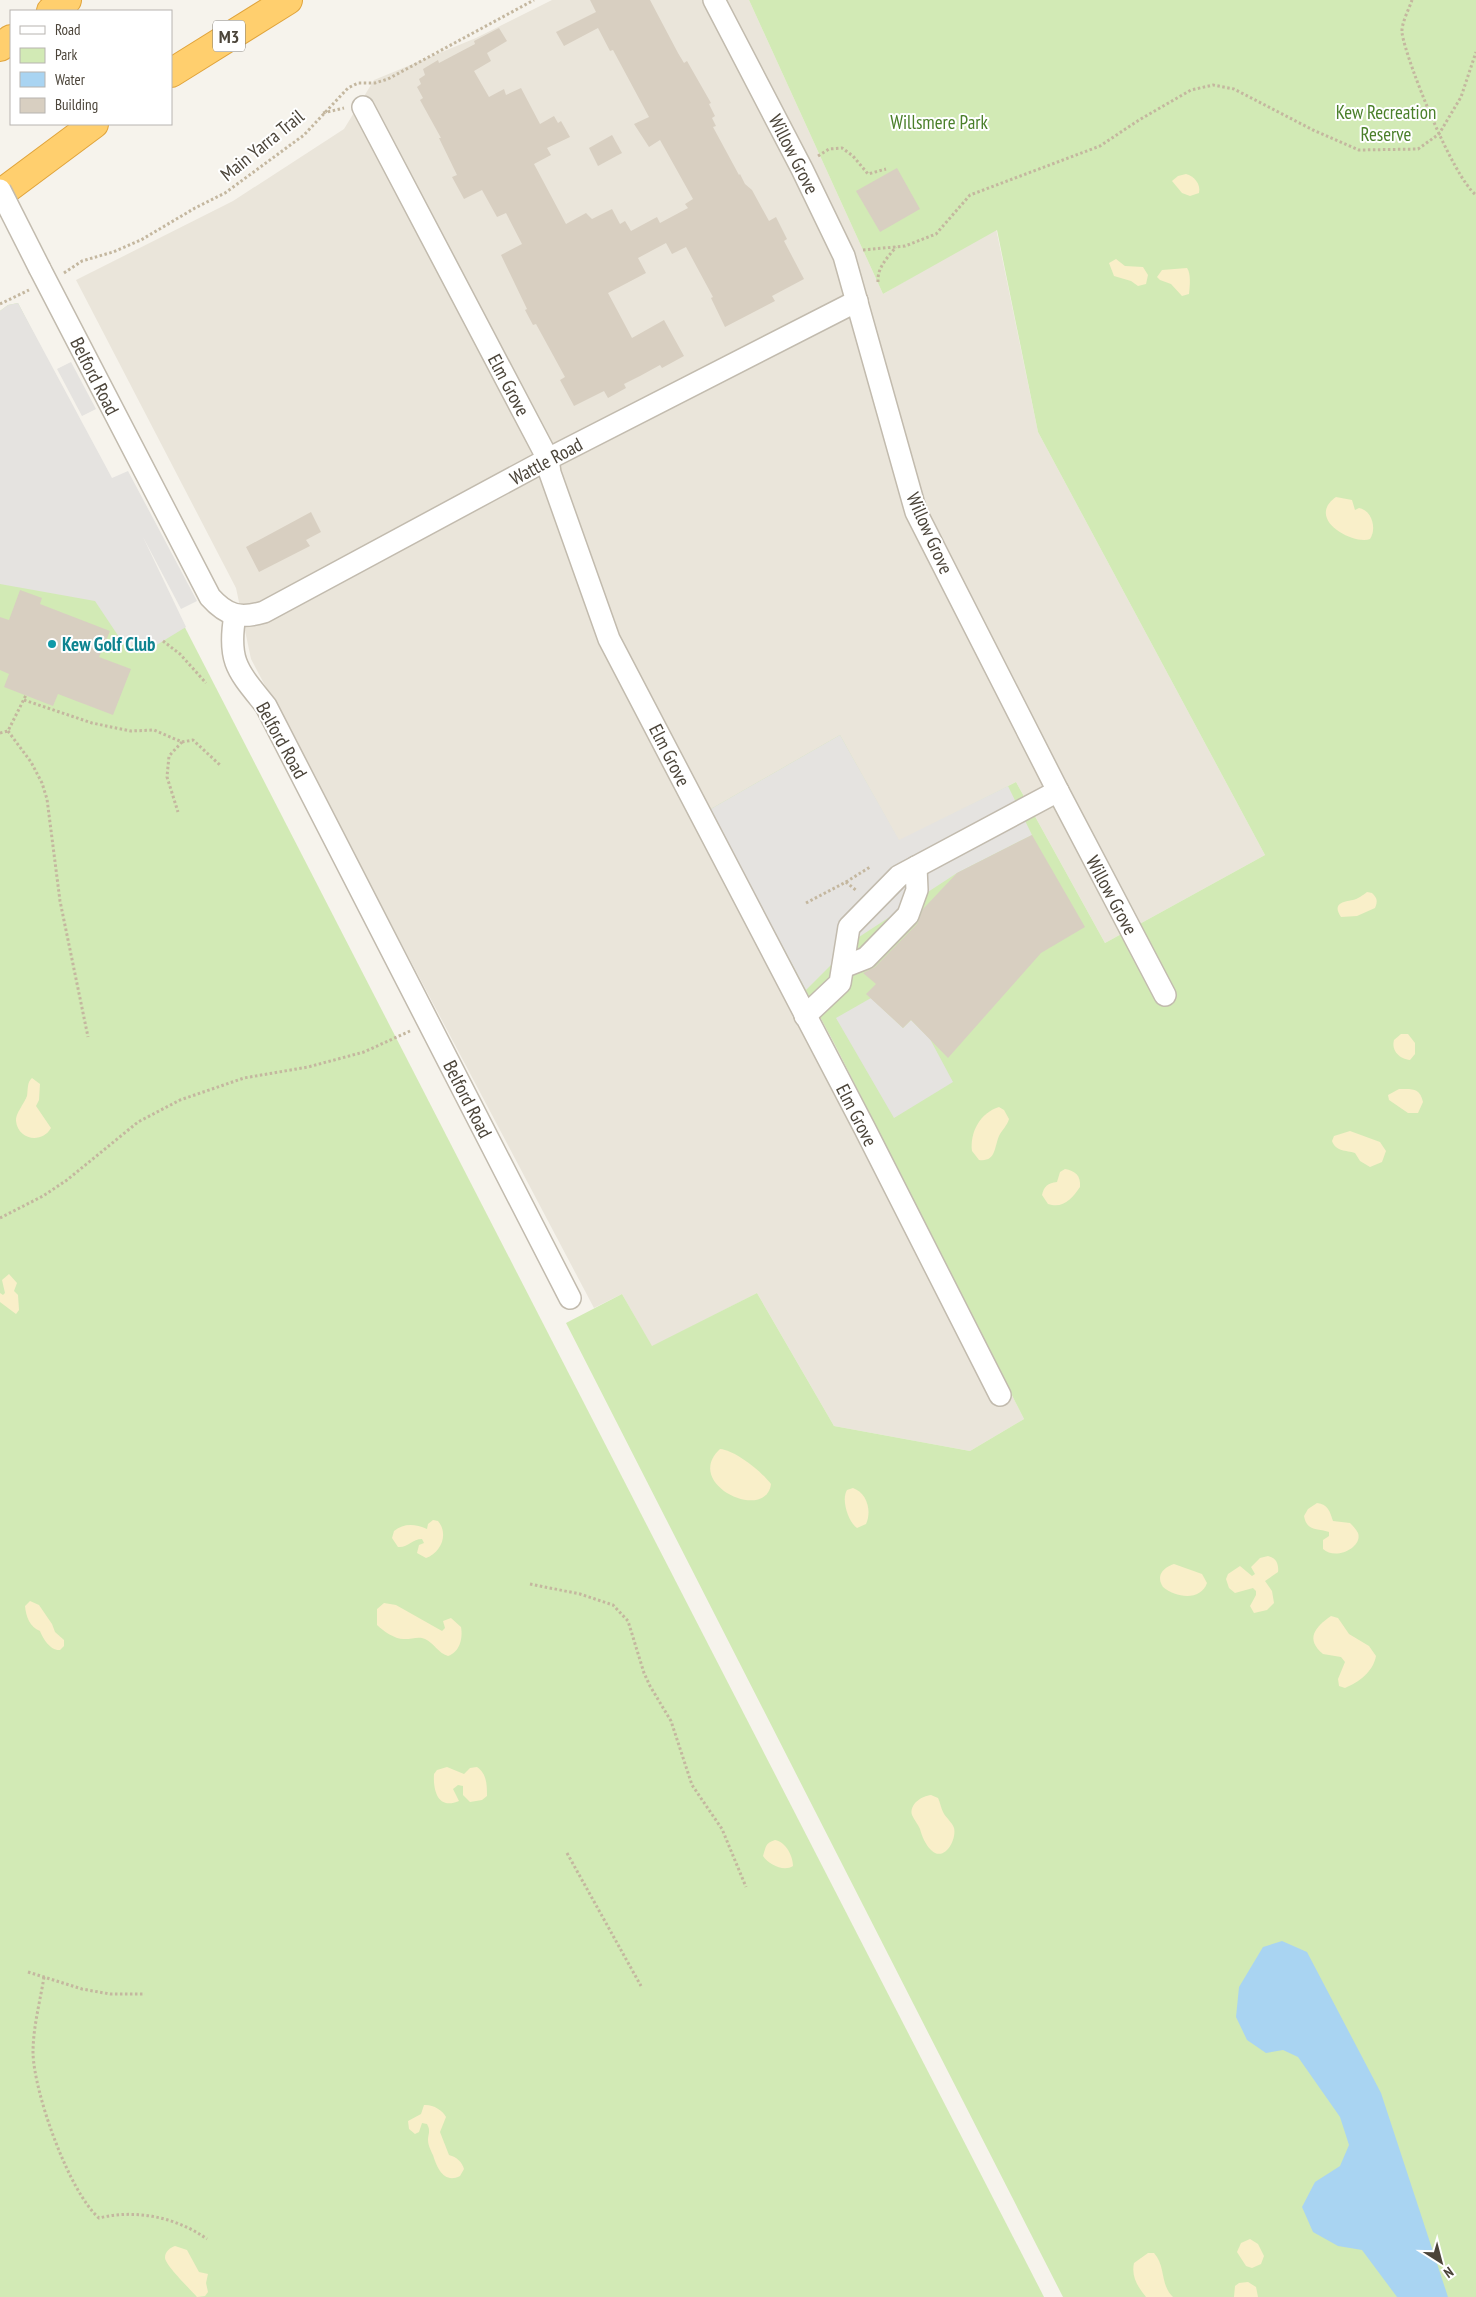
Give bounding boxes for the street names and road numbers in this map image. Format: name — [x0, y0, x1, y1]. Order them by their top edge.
road number: M3 — [213, 20, 245, 52]
street label: Main Yarra Trail — [215, 104, 309, 186]
street label: Willow Grove — [764, 110, 824, 198]
street label: Belford Road — [65, 333, 125, 419]
street label: Elm Grove — [483, 350, 535, 420]
street label: Wattle Road — [506, 432, 586, 490]
street label: Willow Grove — [901, 489, 959, 578]
street label: Belford Road — [251, 697, 313, 783]
street label: Elm Grove — [644, 720, 696, 790]
street label: Willow Grove — [1081, 851, 1143, 939]
street label: Belford Road — [438, 1056, 498, 1142]
street label: Elm Grove — [831, 1080, 883, 1150]

